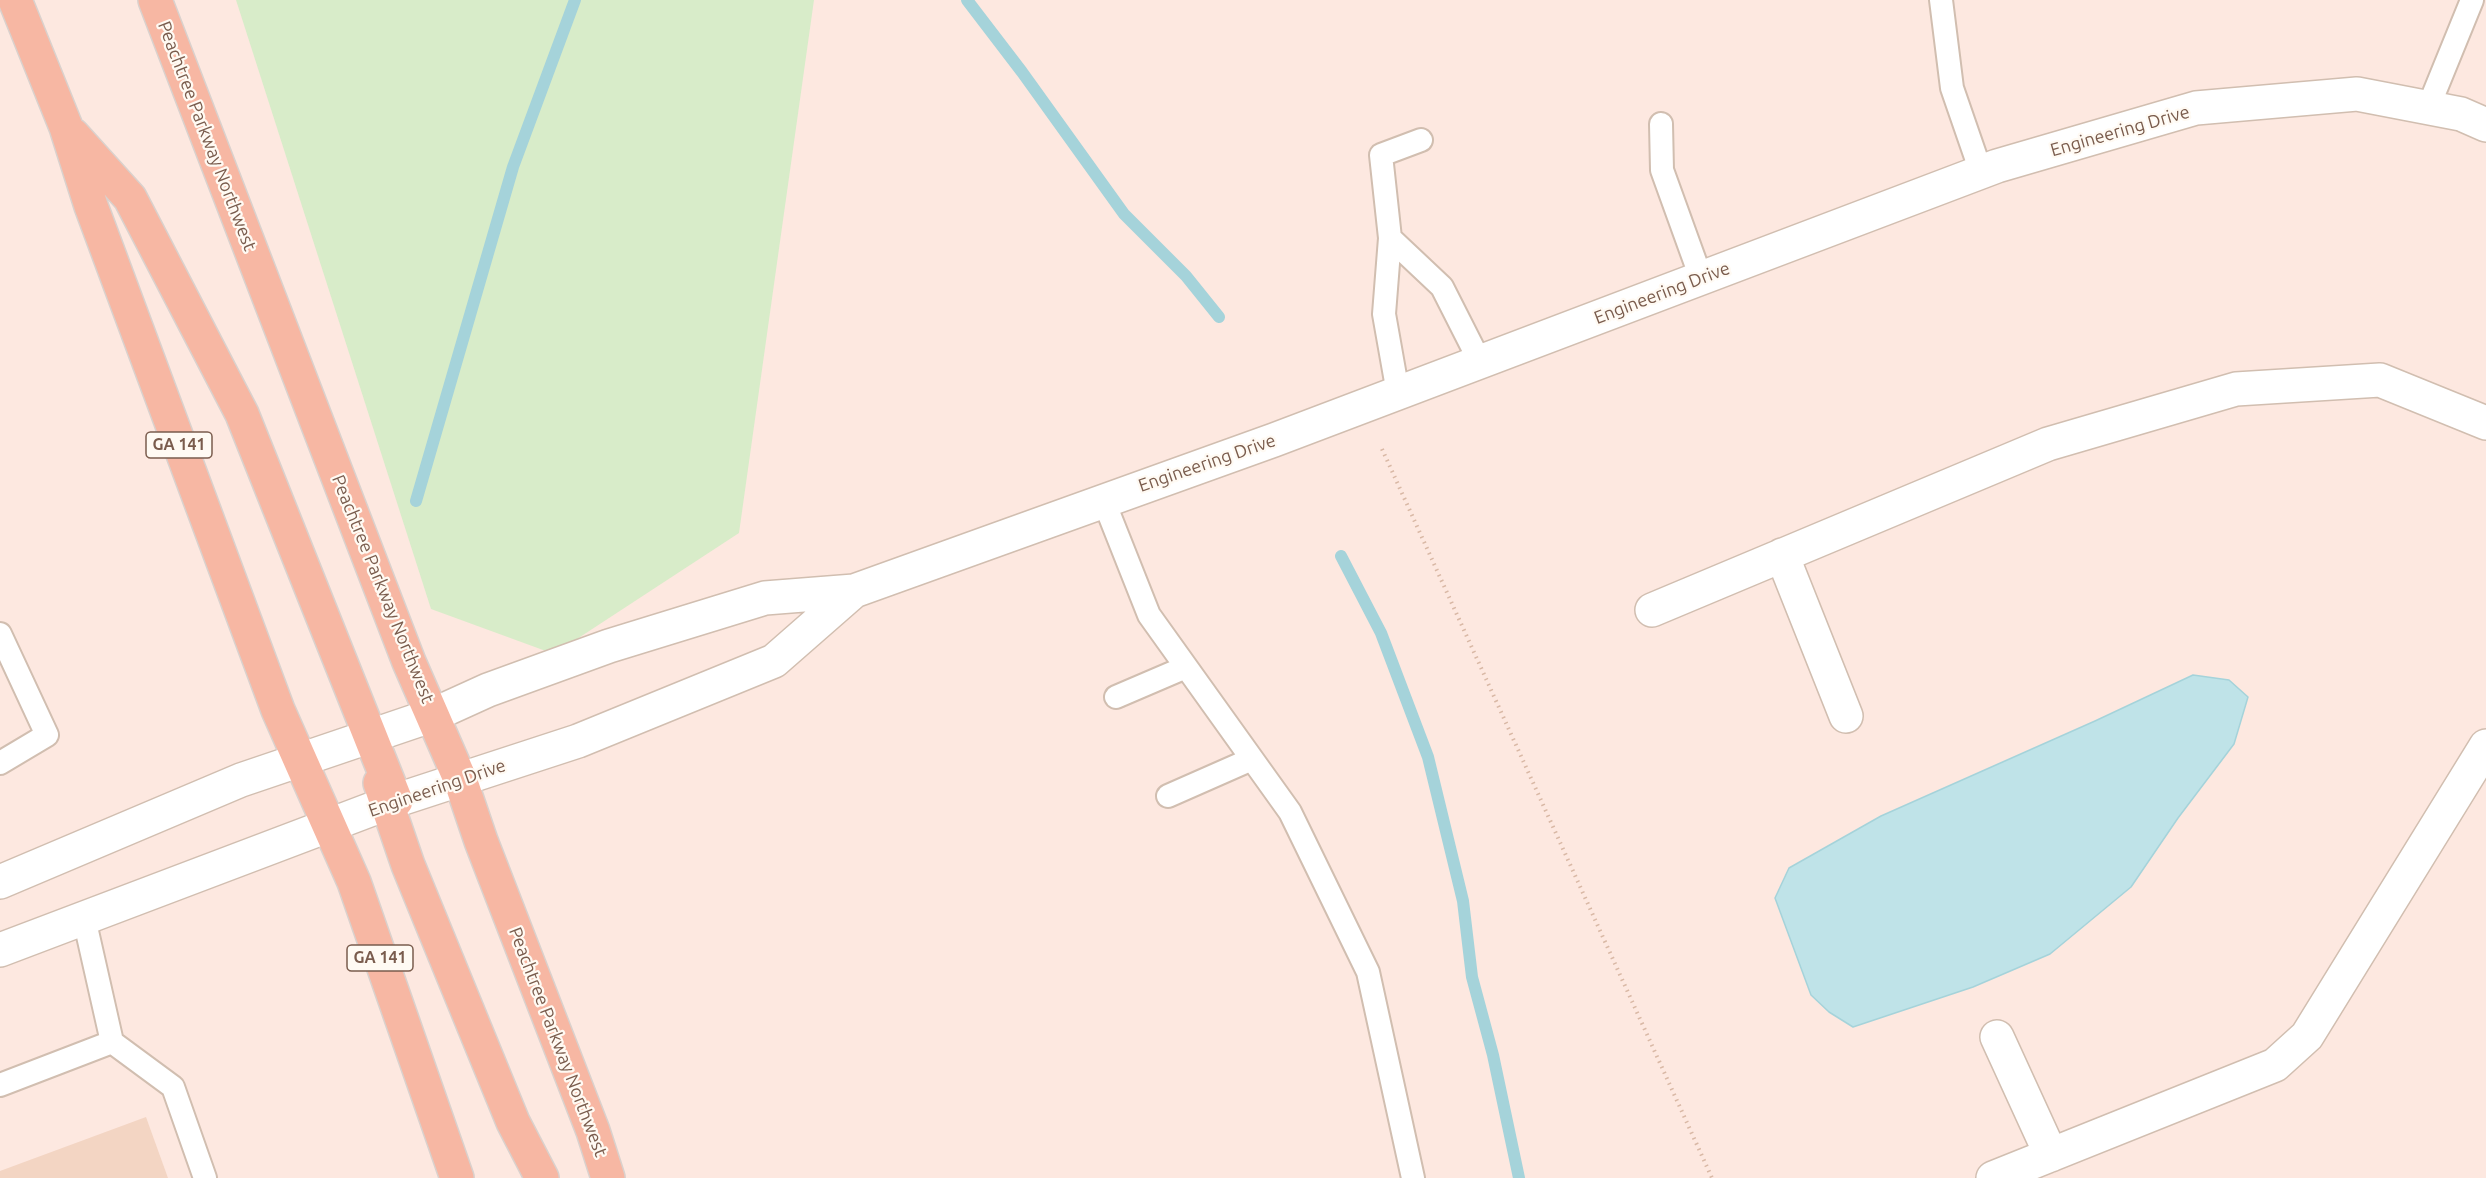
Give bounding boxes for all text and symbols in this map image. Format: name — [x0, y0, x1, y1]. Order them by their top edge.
street label: Peachtree Parkway Northwest — [153, 18, 261, 254]
street label: Engineering Drive — [2048, 101, 2192, 161]
street label: Engineering Drive — [1591, 257, 1733, 329]
street label: Engineering Drive — [1136, 429, 1278, 497]
road number: GA 141 — [146, 432, 212, 458]
street label: Peachtree Parkway Northwest — [327, 472, 439, 706]
street label: Engineering Drive — [366, 754, 508, 822]
street label: Peachtree Parkway Northwest — [504, 924, 612, 1160]
road number: GA 141 — [347, 945, 413, 971]

